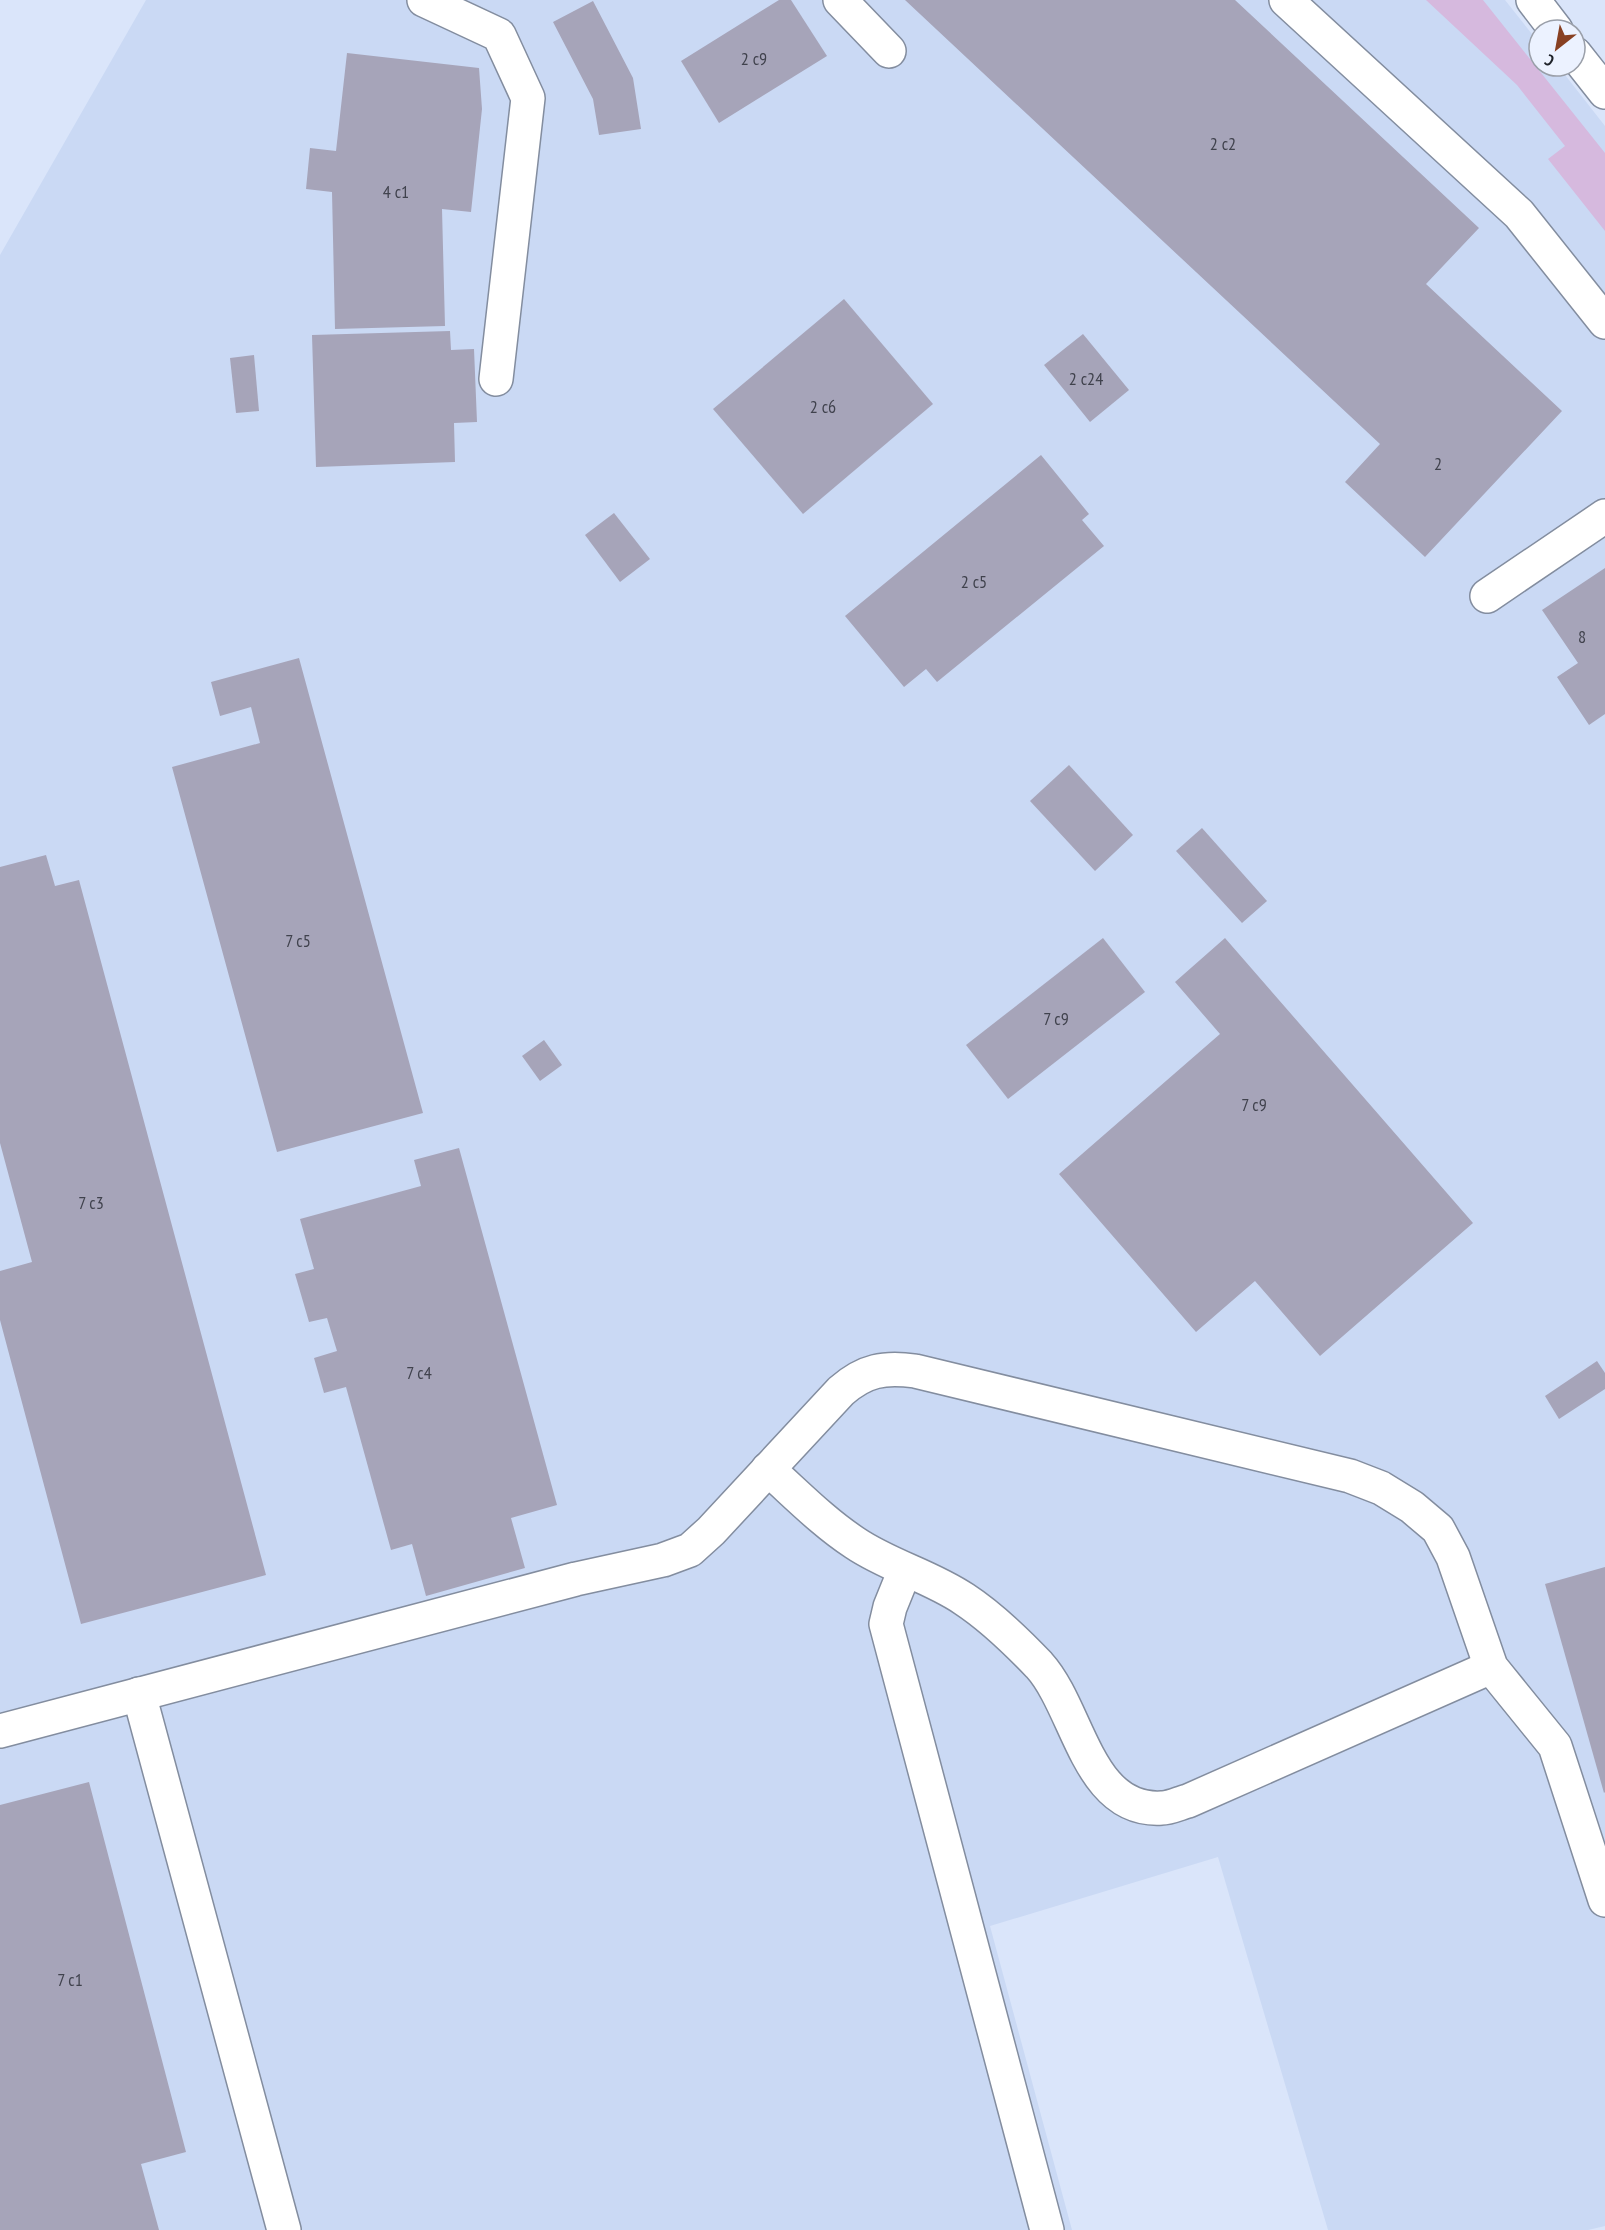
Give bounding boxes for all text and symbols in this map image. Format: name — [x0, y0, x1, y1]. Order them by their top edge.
north arrow — [1527, 18, 1587, 78]
house number: 2 с9 — [741, 47, 767, 70]
text: С — [1540, 50, 1558, 71]
house number: 2 с2 — [1210, 132, 1236, 155]
house number: 4 с1 — [383, 180, 409, 203]
house number: 2 с24 — [1069, 367, 1103, 390]
house number: 2 с6 — [810, 395, 836, 418]
house number: 2 — [1434, 452, 1442, 475]
house number: 2 с5 — [961, 570, 987, 593]
house number: 8 — [1578, 625, 1586, 648]
house number: 7 с5 — [285, 929, 311, 952]
house number: 7 с9 — [1043, 1007, 1069, 1030]
house number: 7 с9 — [1241, 1093, 1267, 1116]
house number: 7 с3 — [78, 1191, 104, 1214]
house number: 7 с4 — [406, 1361, 432, 1384]
house number: 7 с1 — [57, 1968, 83, 1991]

